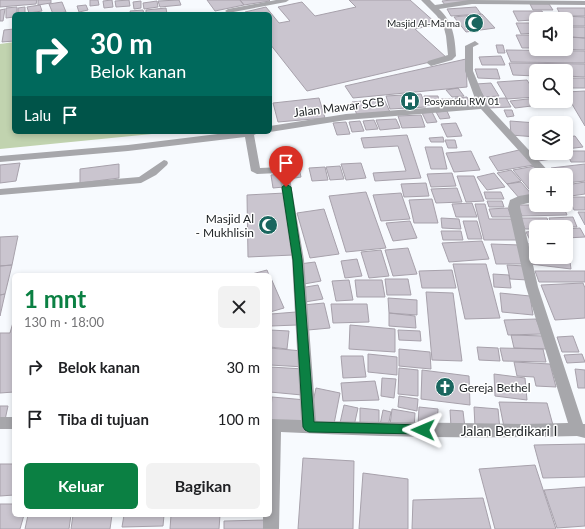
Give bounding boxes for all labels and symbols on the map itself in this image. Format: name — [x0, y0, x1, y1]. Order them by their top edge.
mosque icon: Masjid Al-Ma'ma — [463, 12, 485, 34]
place label: Masjid Al-Ma'ma — [387, 17, 460, 29]
hospital icon: Posyandu RW 01 — [399, 90, 421, 112]
street label: Jalan Mawar SCB — [293, 94, 385, 120]
place label: Posyandu RW 01 — [424, 95, 500, 107]
pin — [269, 146, 303, 187]
place label: Masjid Al - Mukhlisin — [195, 211, 254, 240]
mosque icon: Masjid Al - Mukhlisin — [257, 214, 279, 236]
church icon: Gereja Bethel — [434, 376, 456, 398]
place label: Gereja Bethel — [459, 380, 531, 395]
position arrow — [402, 409, 444, 451]
street label: Jalan Berdikari I — [461, 422, 557, 439]

